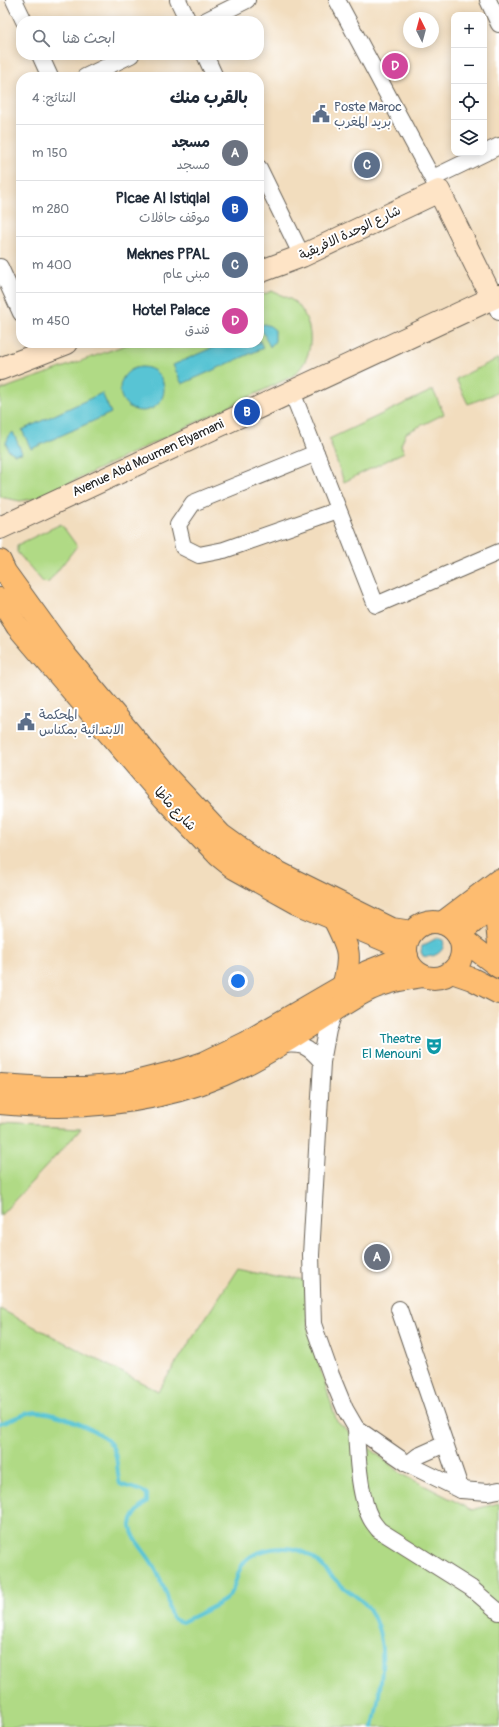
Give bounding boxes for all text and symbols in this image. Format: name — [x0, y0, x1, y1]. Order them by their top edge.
north arrow — [403, 12, 439, 48]
map controls — [451, 12, 487, 156]
button: + — [451, 12, 487, 48]
search box — [16, 16, 264, 60]
icon: search — [30, 27, 52, 49]
text: ابحث هنا — [62, 29, 115, 48]
button: − — [451, 48, 487, 84]
pin: D — [382, 51, 408, 81]
button: locate — [451, 84, 487, 120]
text: بالقرب منك — [170, 87, 248, 108]
text: النتائج: 4 — [32, 90, 76, 106]
place label: Poste Maroc بريد المغرب — [334, 99, 402, 130]
public building icon: Poste Maroc بريد المغرب — [311, 104, 331, 124]
button: layers — [451, 120, 487, 156]
text: مسجد — [172, 133, 210, 152]
text: 150 m — [32, 145, 67, 161]
text: A — [231, 145, 239, 161]
pin: C — [354, 150, 380, 180]
text: مسجد — [177, 157, 210, 173]
text: Plcae Al Istiqlal — [116, 189, 210, 208]
text: 280 m — [32, 201, 69, 217]
text: B — [231, 201, 239, 217]
street label: شارع الوحدة الافريقية — [297, 202, 404, 264]
text: موقف حافلات — [139, 210, 210, 226]
text: Meknes PPAL — [127, 245, 210, 264]
text: 400 m — [32, 257, 72, 273]
text: C — [231, 257, 239, 273]
text: مبنى عام — [163, 266, 210, 282]
text: Hotel Palace — [132, 301, 210, 320]
text: 450 m — [32, 313, 70, 329]
text: D — [231, 313, 239, 329]
text: فندق — [185, 322, 210, 338]
pin: B — [234, 397, 260, 427]
street label: Avenue Abd Moumen Elyamani — [70, 416, 226, 500]
place label: المحكمة الابتدائية بمكناس — [39, 707, 124, 738]
public building icon: المحكمة الابتدائية بمكناس — [16, 712, 36, 732]
street label: شارع مآطا — [150, 784, 199, 835]
your location — [228, 971, 248, 991]
place label: Theatre El Menouni — [362, 1031, 422, 1062]
theatre icon: Theatre El Menouni — [424, 1036, 444, 1056]
pin: A — [364, 1242, 390, 1272]

